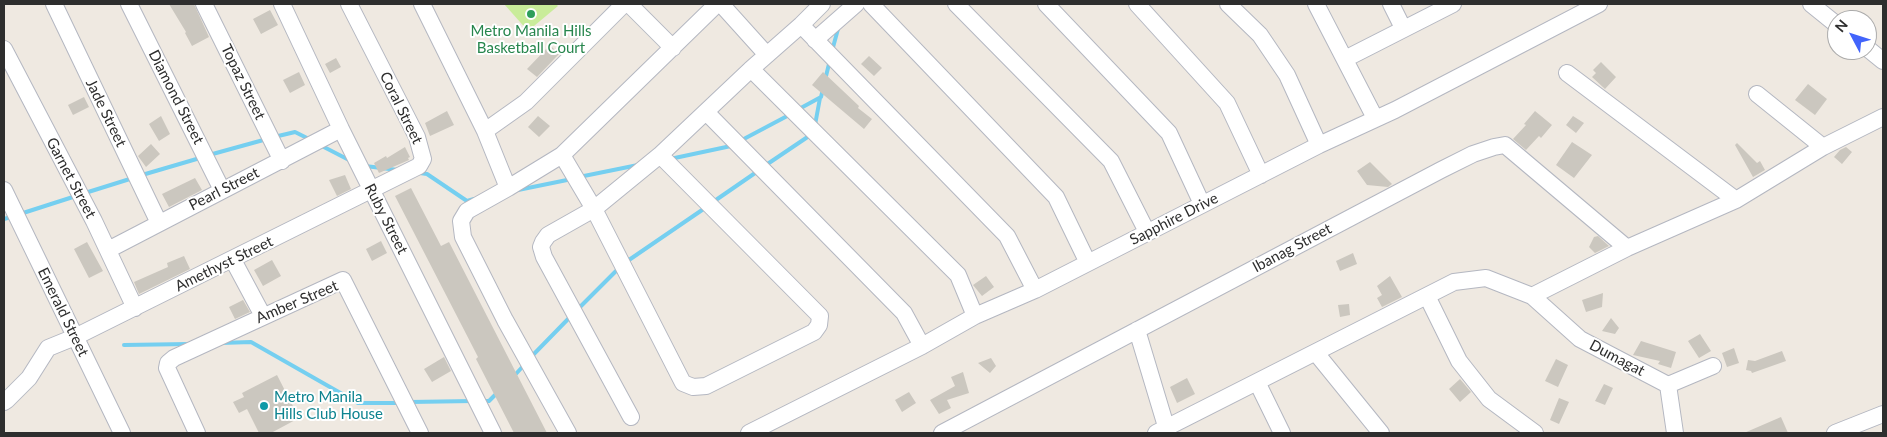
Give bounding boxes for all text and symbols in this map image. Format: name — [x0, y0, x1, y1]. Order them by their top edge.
marker: Metro Manila Hills Basketball Court — [525, 8, 537, 20]
north arrow — [1827, 10, 1877, 60]
text: N — [1831, 16, 1851, 35]
place label: Metro Manila Hills Basketball Court — [471, 22, 591, 57]
street label: Topaz Street — [217, 41, 269, 123]
street label: Diamond Street — [145, 47, 207, 147]
street label: Coral Street — [376, 69, 426, 147]
street label: Jade Street — [82, 76, 130, 150]
street label: Garnet Street — [42, 135, 100, 221]
street label: Pearl Street — [186, 164, 262, 214]
street label: Ruby Street — [361, 181, 411, 257]
street label: Sapphire Drive — [1127, 189, 1221, 249]
street label: Ibanag Street — [1249, 220, 1335, 276]
street label: Amethyst Street — [172, 233, 276, 295]
street label: Emerald Street — [34, 265, 92, 359]
street label: Amber Street — [253, 277, 341, 327]
street label: Dumagat — [1586, 336, 1648, 380]
place label: Metro Manila Hills Club House — [274, 388, 383, 423]
marker: Metro Manila Hills Club House — [258, 400, 270, 412]

